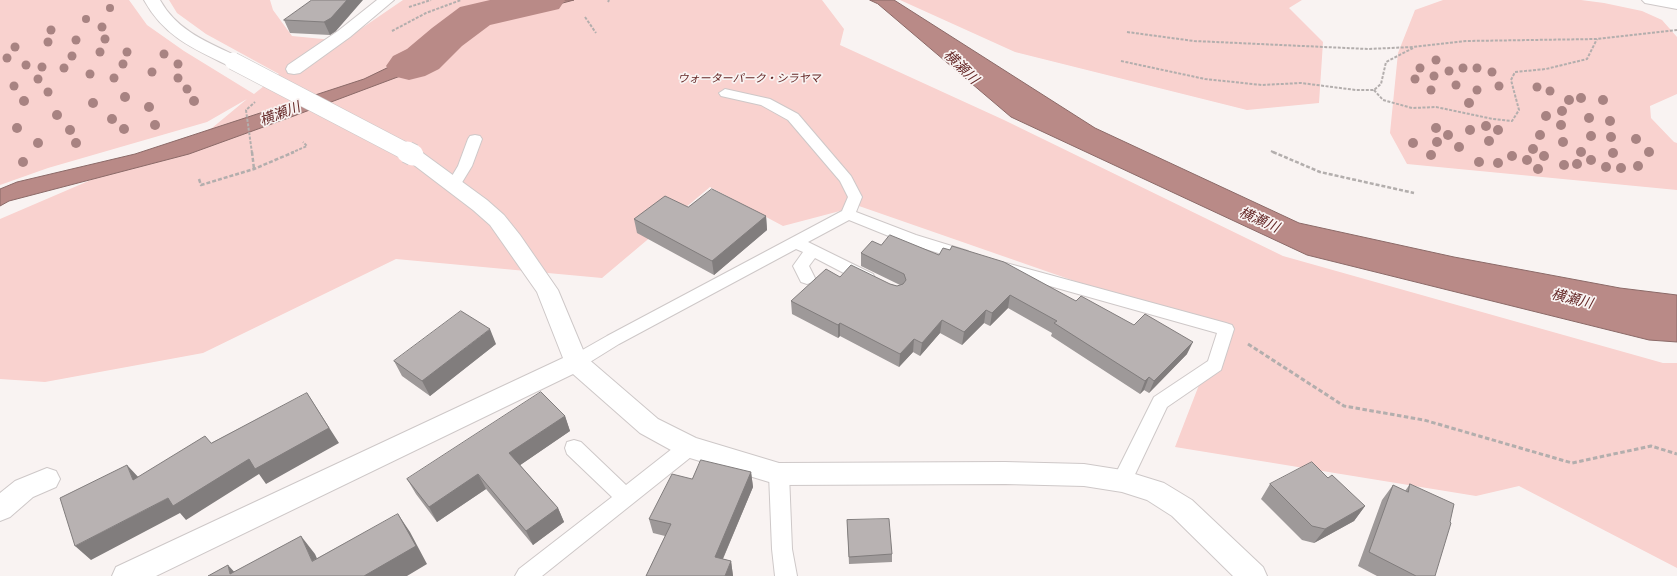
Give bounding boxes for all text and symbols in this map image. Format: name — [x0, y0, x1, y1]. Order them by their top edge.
water label: 横瀬川 — [940, 46, 982, 88]
park label: ウォーターパーク・シラヤマ — [678, 72, 820, 86]
water label: 横瀬川 — [257, 99, 303, 129]
water label: 横瀬川 — [1236, 204, 1282, 236]
water label: 横瀬川 — [1550, 286, 1594, 312]

